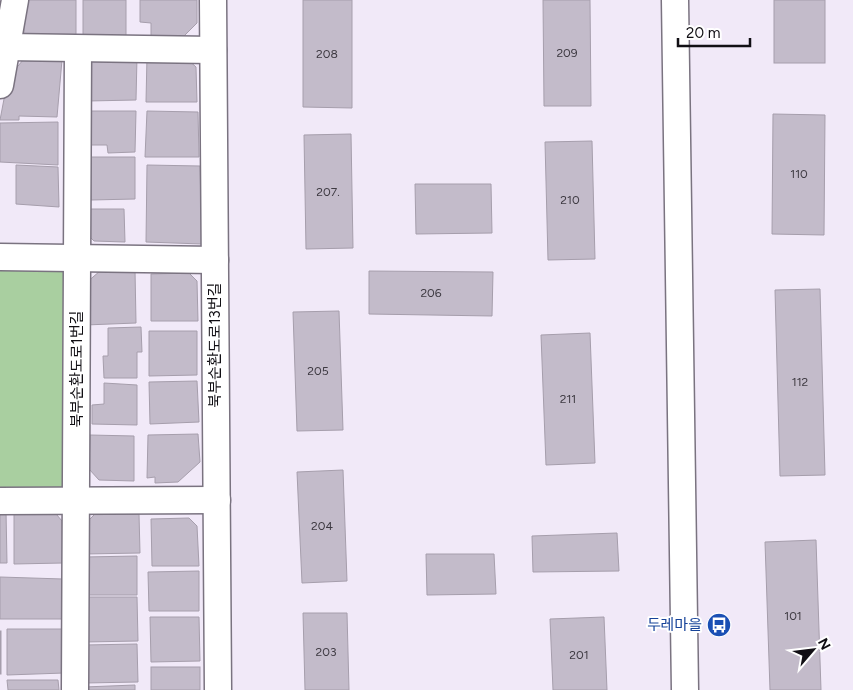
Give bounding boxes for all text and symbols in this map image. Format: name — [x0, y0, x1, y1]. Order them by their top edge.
scale bar — [678, 15, 750, 47]
text: 20 m — [686, 24, 720, 42]
house number: 209 — [556, 46, 578, 60]
house number: 208 — [316, 47, 338, 61]
house number: 110 — [790, 167, 808, 181]
house number: 207. — [316, 185, 340, 199]
house number: 210 — [560, 193, 580, 207]
street label: 북부순환도로13번길 — [206, 283, 224, 407]
house number: 206 — [420, 286, 442, 300]
street label: 북부순환도로1번길 — [68, 311, 86, 427]
house number: 205 — [307, 364, 329, 378]
house number: 112 — [792, 375, 808, 389]
house number: 211 — [560, 392, 576, 406]
house number: 204 — [311, 519, 333, 533]
house number: 101 — [784, 609, 802, 623]
bus stop icon: 두레마을 — [706, 612, 732, 638]
place label: 두레마을 — [647, 616, 702, 634]
north arrow — [788, 625, 838, 675]
text: N — [814, 635, 834, 653]
house number: 203 — [316, 645, 336, 659]
house number: 201 — [569, 648, 589, 662]

